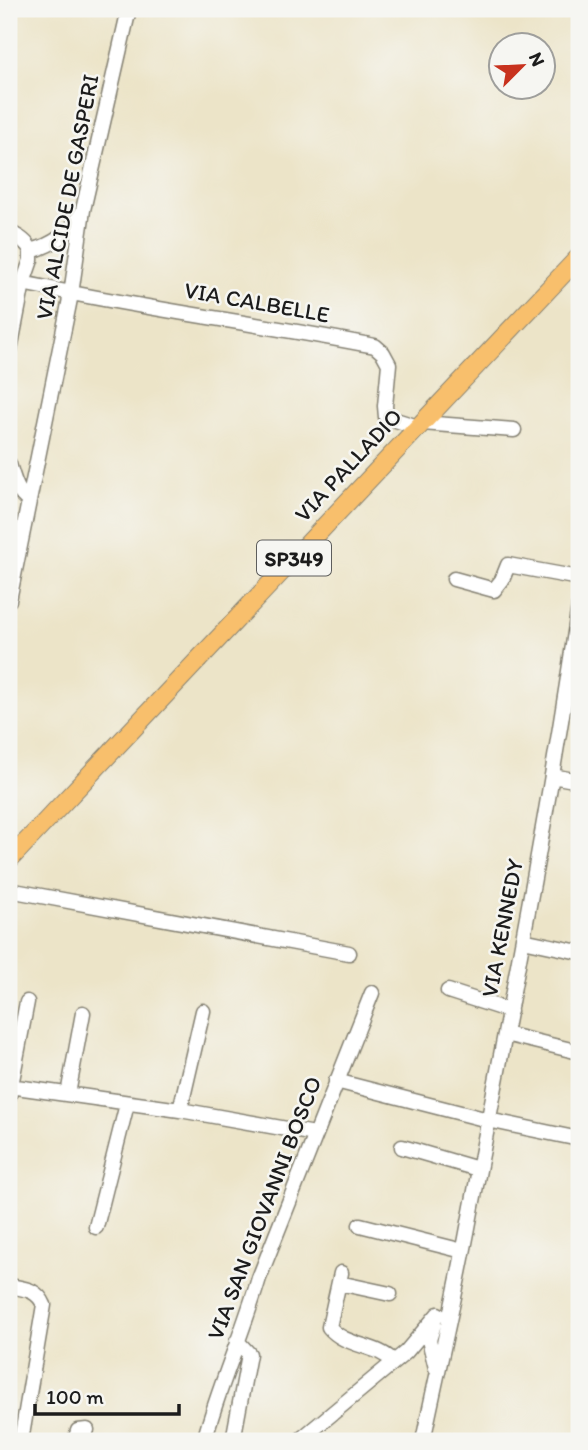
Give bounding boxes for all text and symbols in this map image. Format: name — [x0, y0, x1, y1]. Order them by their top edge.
north arrow — [486, 32, 556, 102]
text: N — [524, 49, 550, 70]
street label: VIA ALCIDE DE GASPERI — [29, 72, 105, 322]
street label: VIA CALBELLE — [182, 275, 332, 329]
street label: VIA PALLADIO — [288, 402, 408, 528]
road number: SP349 — [257, 540, 331, 576]
street label: VIA KENNEDY — [475, 856, 529, 1000]
street label: VIA SAN GIOVANNI BOSCO — [201, 1072, 327, 1344]
scale bar — [35, 1373, 178, 1417]
text: 100 m — [46, 1384, 104, 1409]

